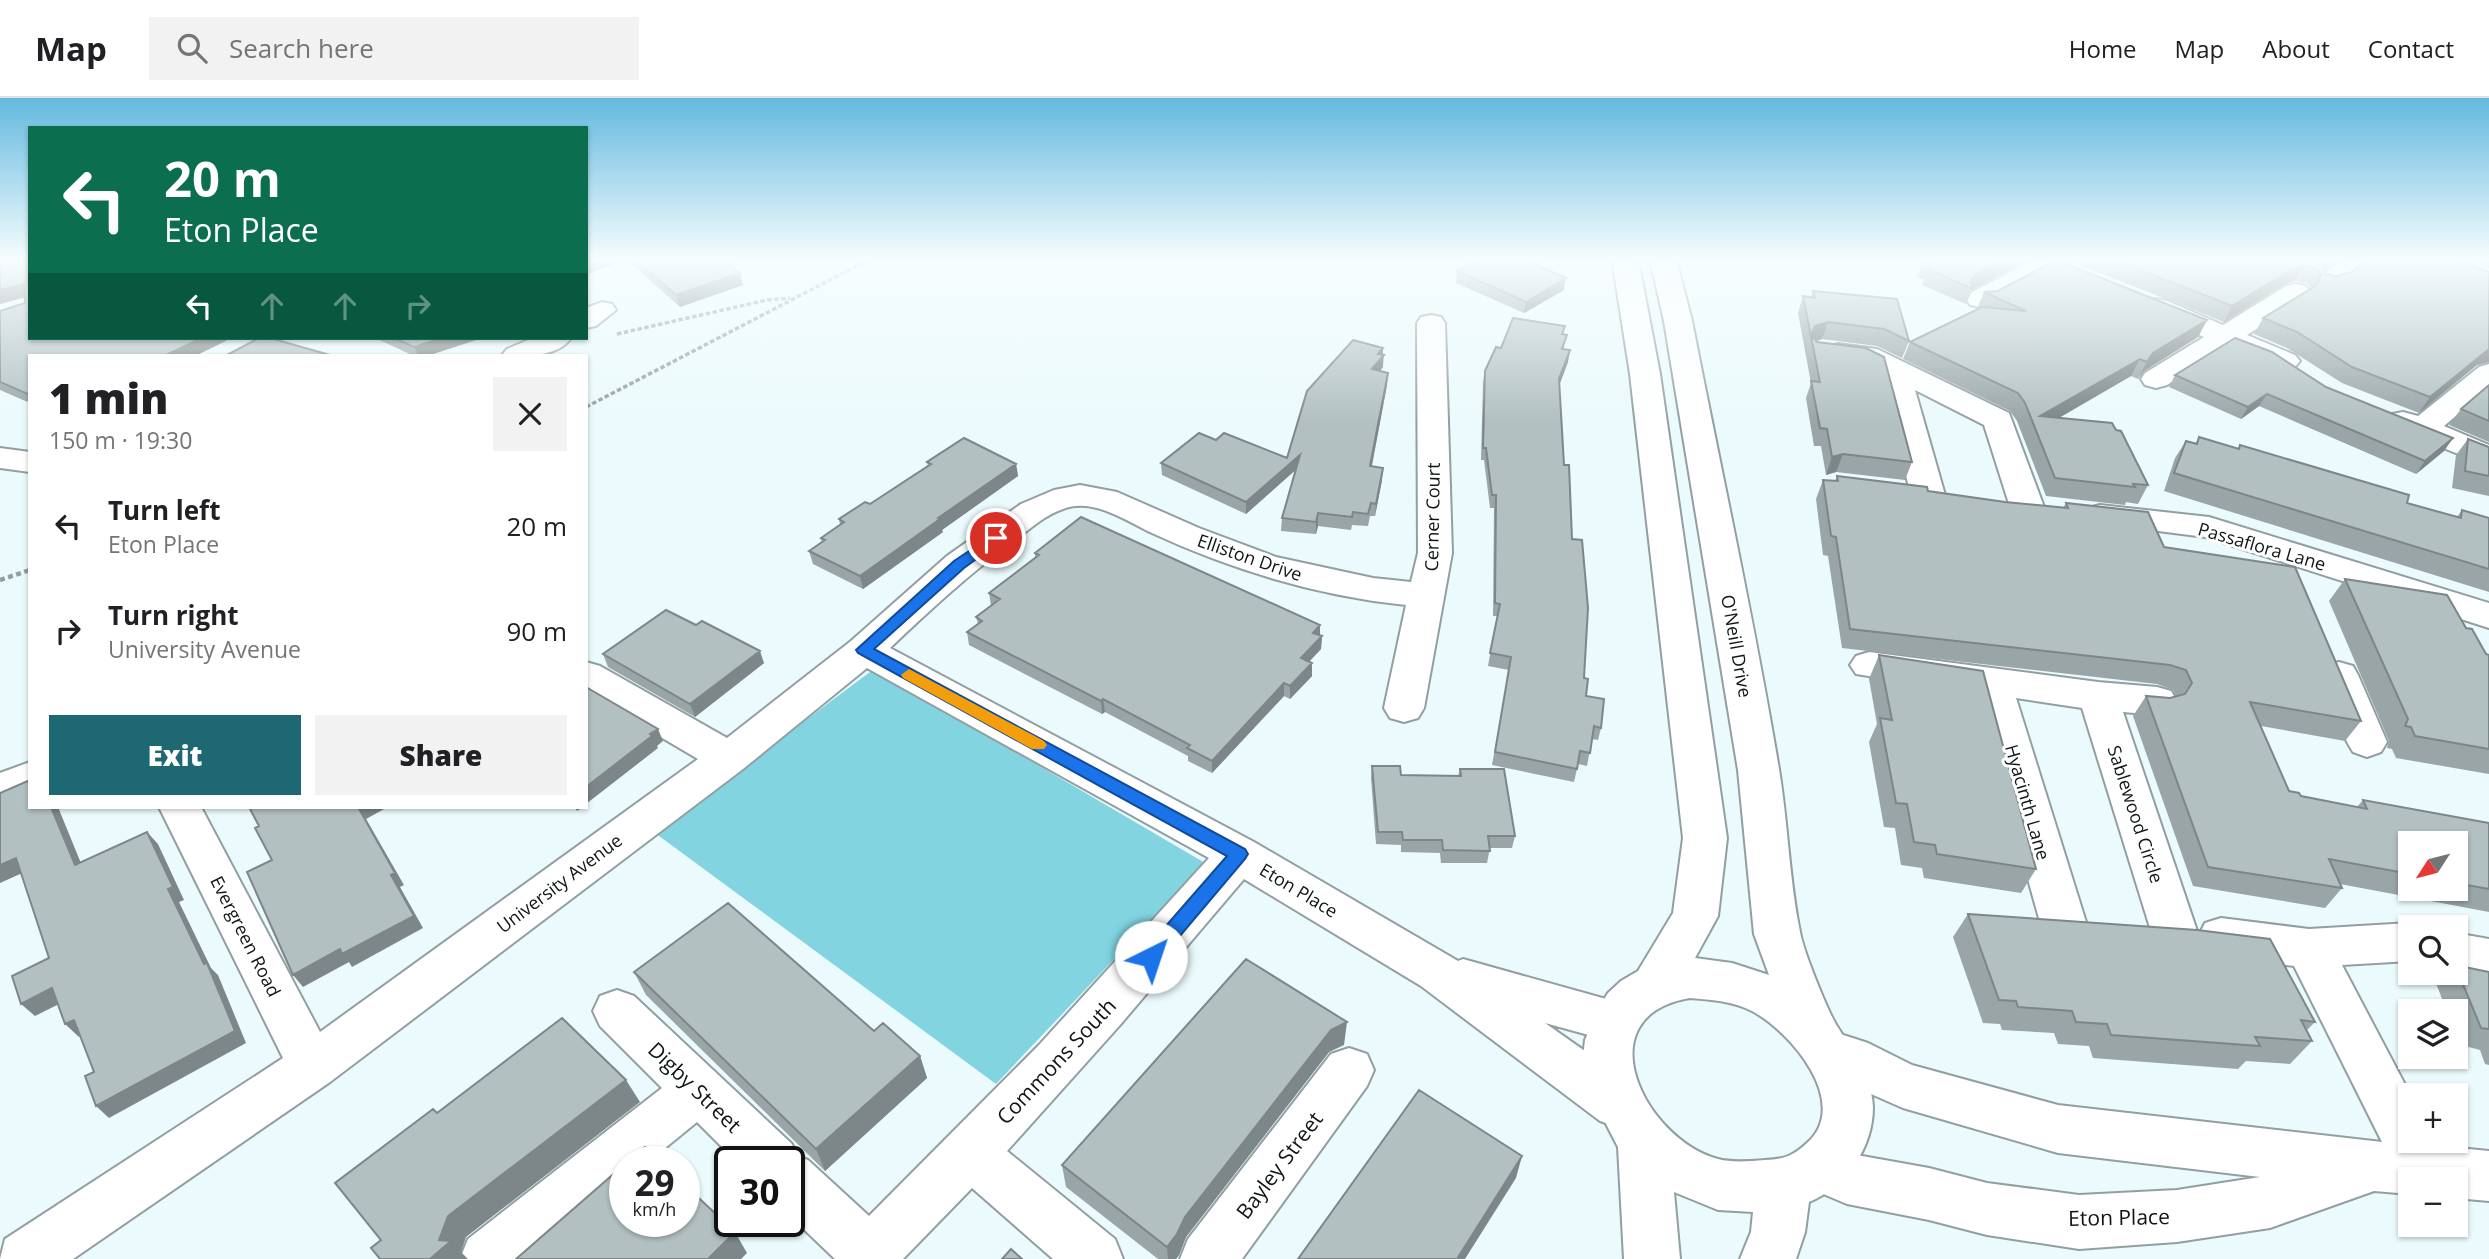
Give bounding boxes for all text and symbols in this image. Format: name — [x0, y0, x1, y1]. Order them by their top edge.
search box — [149, 17, 639, 80]
text: Map — [35, 26, 107, 71]
icon: search — [173, 29, 211, 67]
text: Search here — [229, 30, 374, 66]
text: Home — [2069, 32, 2137, 65]
text: Map — [2175, 32, 2224, 65]
text: About — [2262, 32, 2330, 65]
text: Contact — [2368, 32, 2454, 65]
text: 20 m — [164, 145, 281, 211]
icon: left — [49, 154, 140, 245]
text: Eton Place — [164, 208, 319, 251]
icon: left — [180, 287, 218, 325]
icon: ahead — [253, 287, 291, 325]
icon: ahead — [326, 287, 364, 325]
icon: right — [399, 287, 437, 325]
text: 1 min — [49, 369, 168, 426]
button: close — [493, 377, 567, 451]
text: 150 m · 19:30 — [49, 424, 192, 456]
street label: Cerner Court — [1419, 462, 1445, 572]
text: Turn left — [108, 492, 220, 528]
icon: left — [49, 507, 87, 545]
text: 20 m — [506, 508, 567, 544]
pin — [966, 508, 1026, 568]
street label: Passaflora Lane — [2195, 516, 2329, 576]
icon: arrive — [977, 519, 1015, 557]
text: Eton Place — [108, 528, 219, 560]
street label: Elliston Drive — [1194, 528, 1306, 586]
street label: O'Neill Drive — [1716, 593, 1758, 699]
text: Turn right — [108, 597, 239, 633]
icon: right — [49, 612, 87, 650]
text: 90 m — [506, 613, 567, 649]
text: University Avenue — [108, 633, 301, 665]
button: Exit — [49, 715, 301, 795]
button: Share — [315, 715, 567, 795]
street label: Hyacinth Lane — [2000, 741, 2056, 863]
street label: Sablewood Circle — [2102, 742, 2170, 886]
street label: University Avenue — [491, 828, 627, 938]
north arrow — [2398, 831, 2468, 901]
map controls — [2398, 831, 2468, 1237]
street label: Eton Place — [1255, 857, 1343, 923]
street label: Evergreen Road — [205, 872, 287, 1000]
button: search — [2398, 915, 2468, 985]
position arrow — [1114, 920, 1188, 994]
street label: Commons South — [990, 992, 1122, 1130]
button: layers — [2398, 999, 2468, 1069]
street label: Digby Street — [642, 1035, 748, 1139]
button: + — [2398, 1083, 2468, 1153]
street label: Bayley Street — [1229, 1106, 1329, 1224]
speed limit sign: 30 — [714, 1146, 805, 1237]
text: 29 — [634, 1159, 675, 1206]
button: − — [2398, 1167, 2468, 1237]
text: km/h — [633, 1197, 676, 1221]
street label: Eton Place — [2068, 1202, 2170, 1232]

